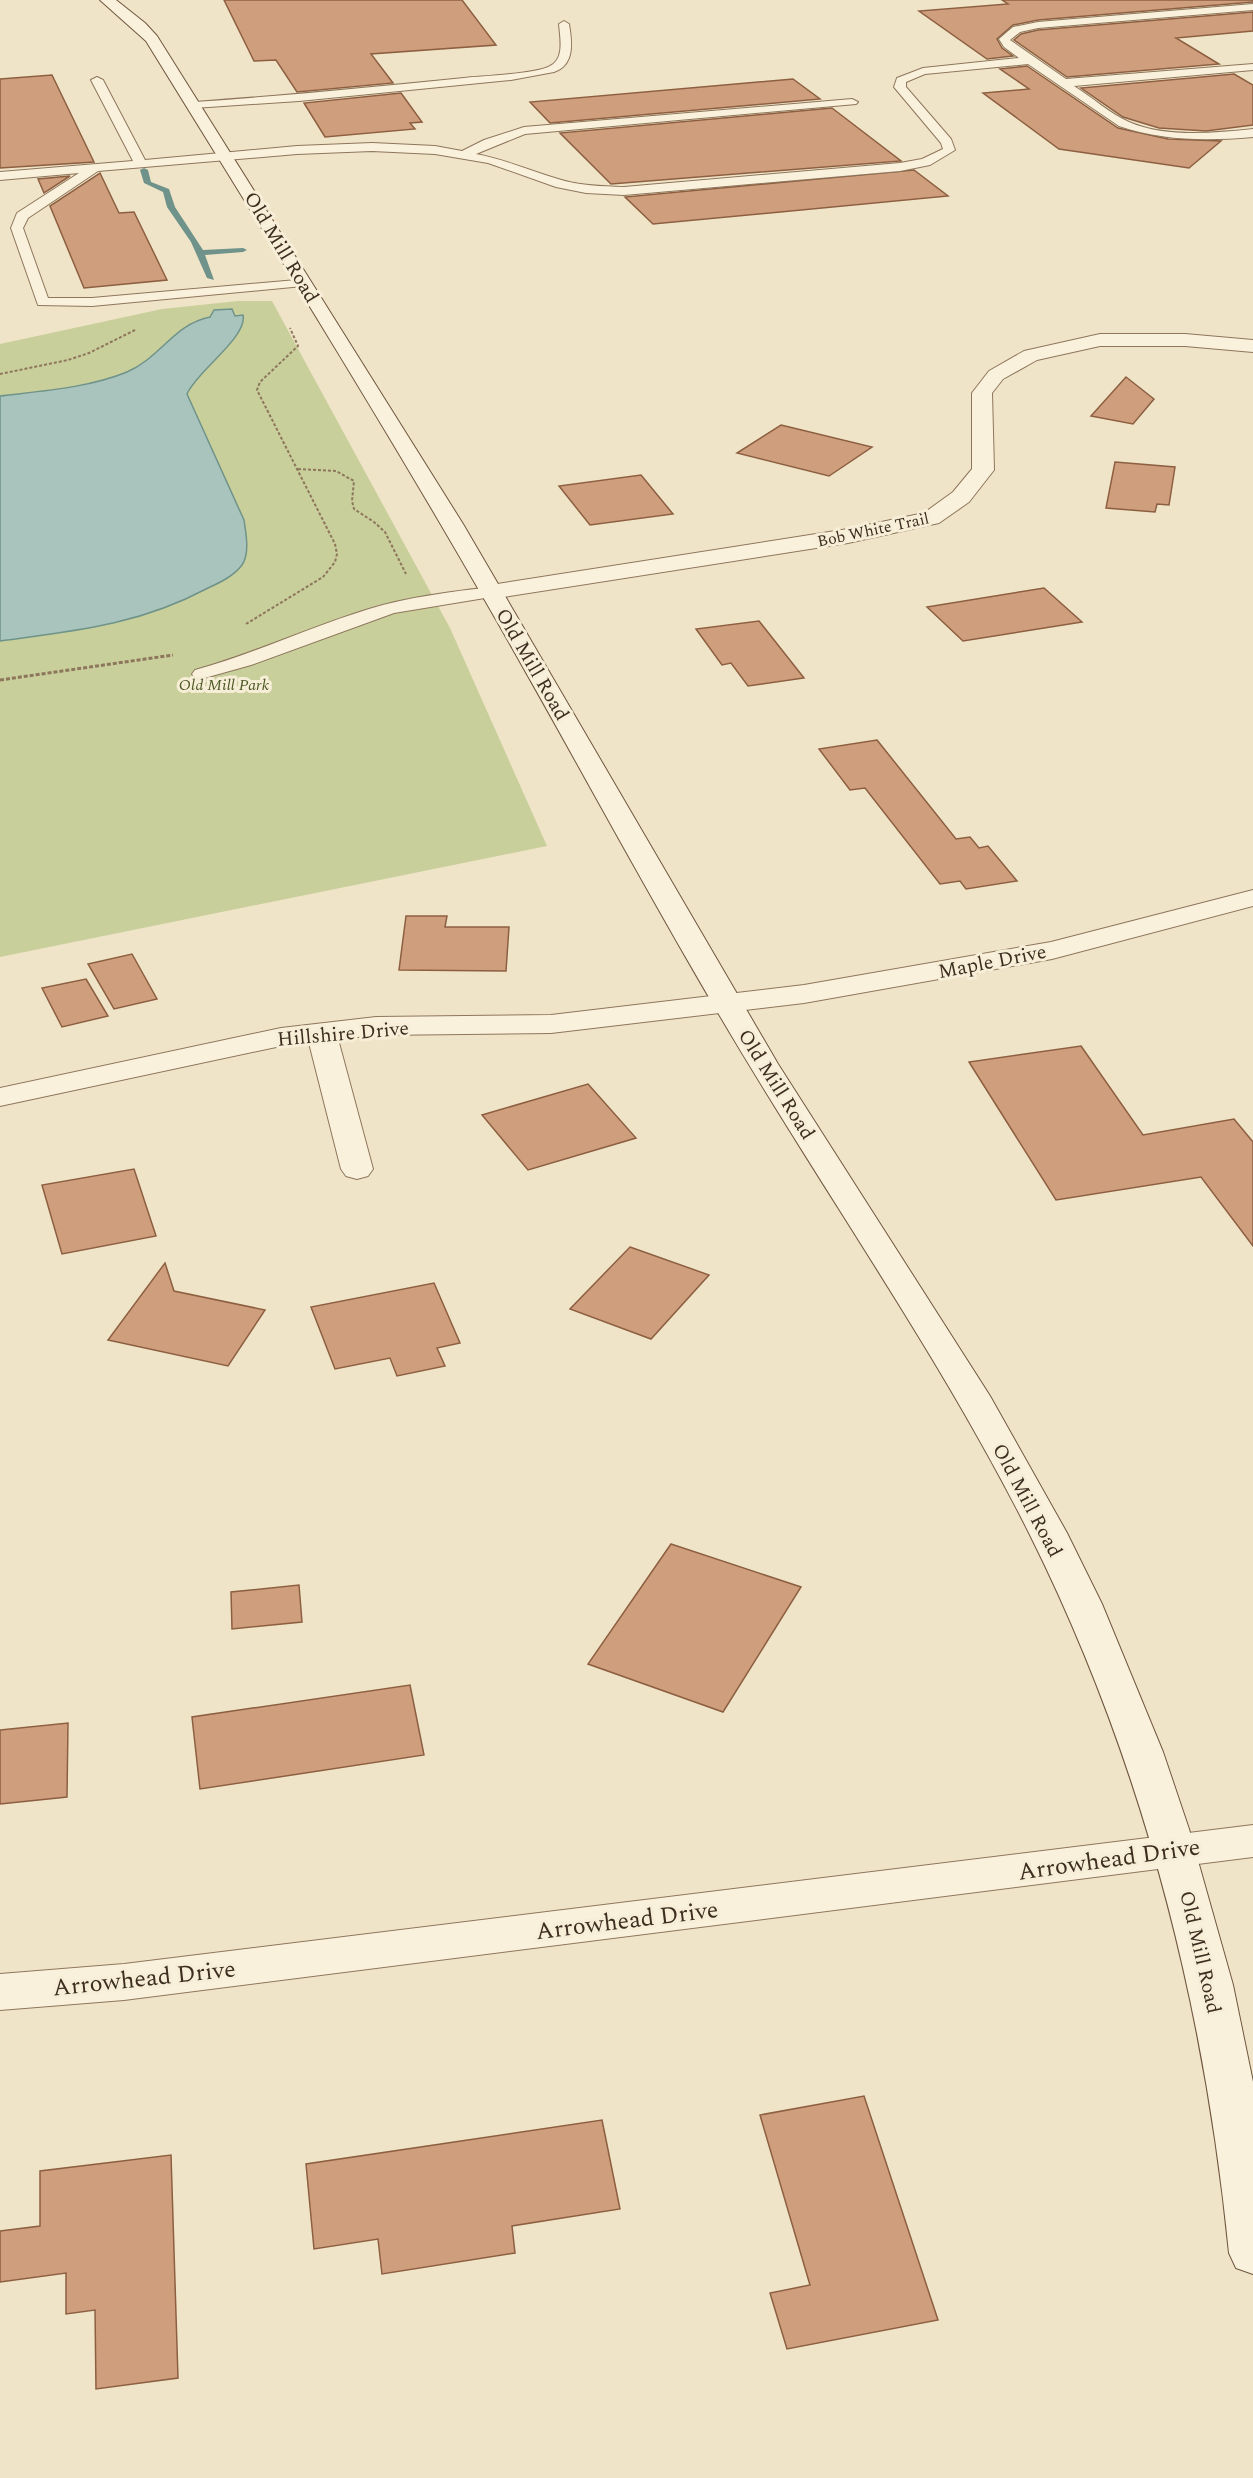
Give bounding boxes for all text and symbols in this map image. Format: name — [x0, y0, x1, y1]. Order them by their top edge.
street label: Old Mill Road — [236, 186, 326, 309]
street label: Bob White Trail — [815, 506, 931, 554]
street label: Old Mill Road — [488, 603, 576, 726]
park label: Old Mill Park — [179, 673, 270, 697]
street label: Maple Drive — [935, 937, 1049, 987]
street label: Hillshire Drive — [276, 1013, 410, 1055]
street label: Old Mill Road — [730, 1023, 822, 1146]
street label: Old Mill Road — [984, 1438, 1070, 1563]
street label: Arrowhead Drive — [1016, 1829, 1203, 1891]
street label: Old Mill Road — [1171, 1888, 1229, 2017]
street label: Arrowhead Drive — [534, 1892, 720, 1950]
street label: Arrowhead Drive — [51, 1951, 237, 2006]

